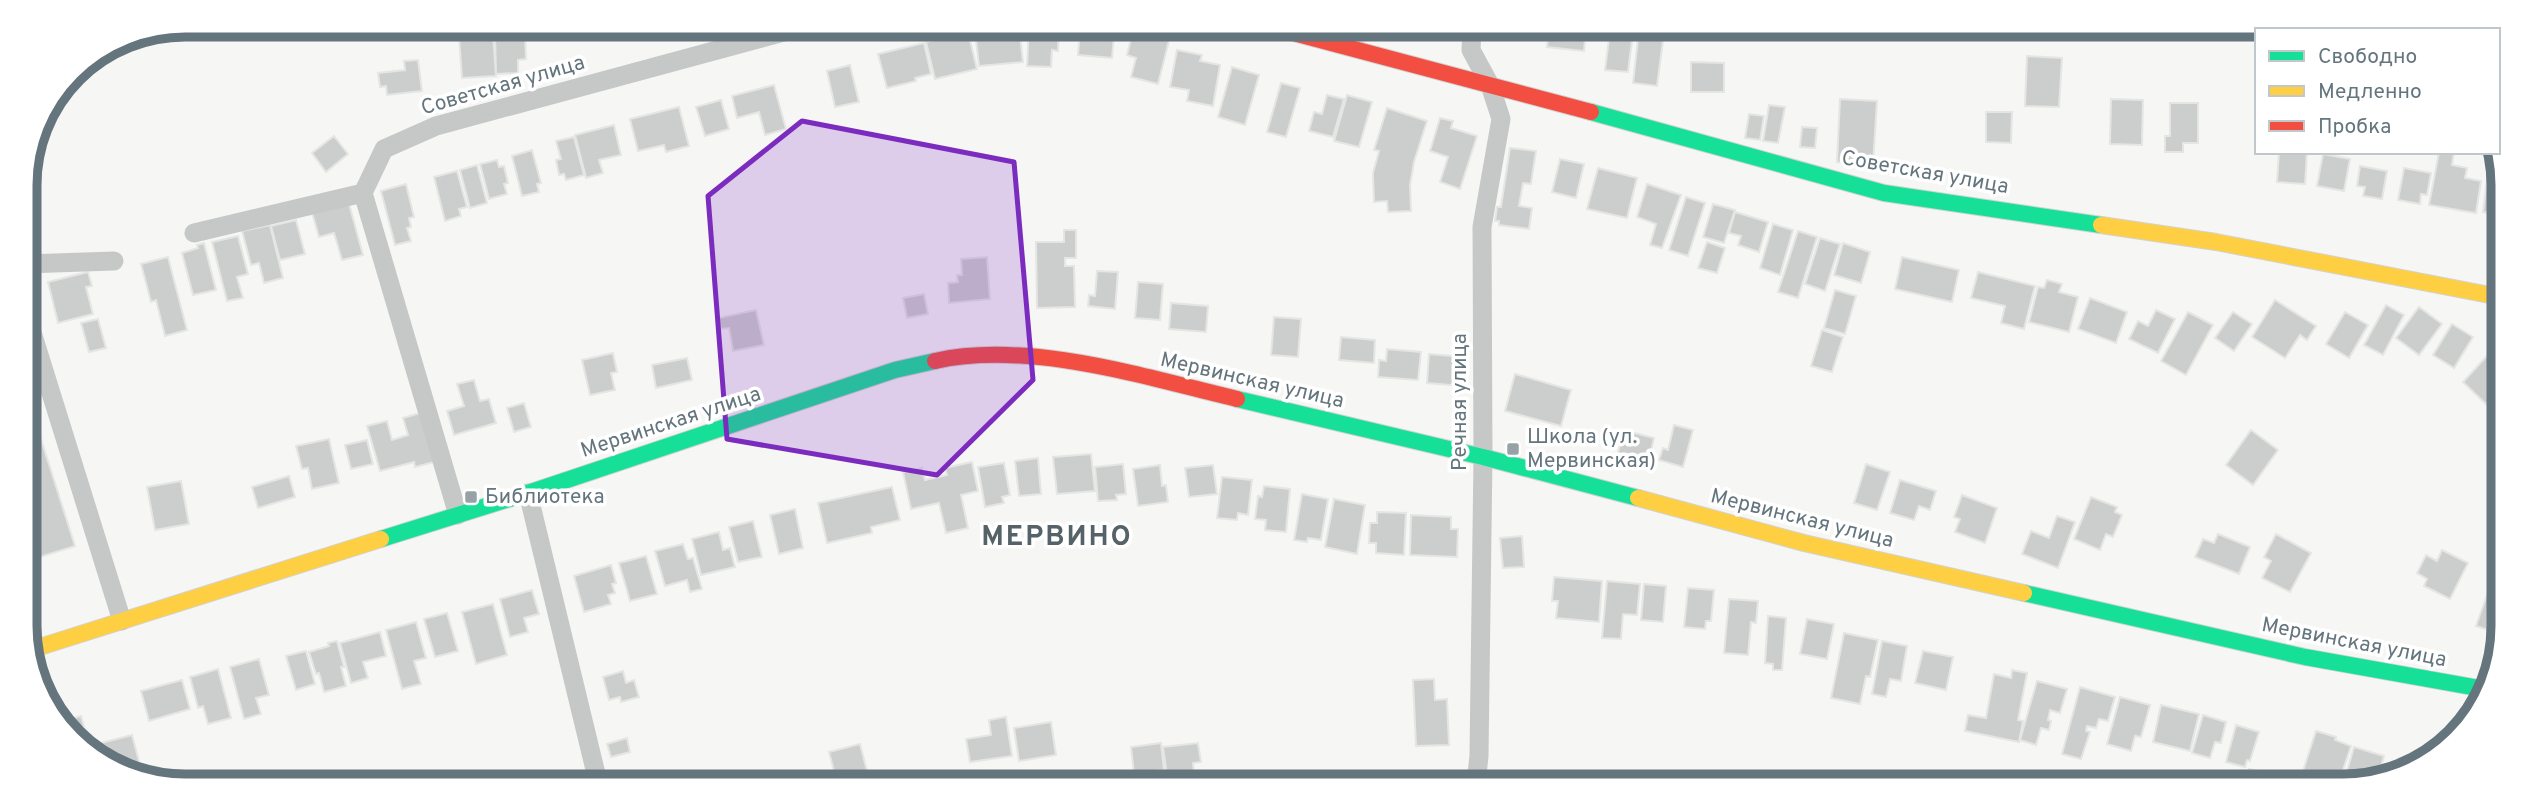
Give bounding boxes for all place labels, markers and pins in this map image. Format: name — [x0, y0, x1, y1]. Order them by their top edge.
place label: Школа (ул. Мервинская) — [1527, 424, 1656, 475]
marker: Школа (ул. Мервинская) — [1505, 441, 1521, 457]
place label: Библиотека — [485, 484, 605, 511]
marker: Библиотека — [463, 489, 479, 505]

